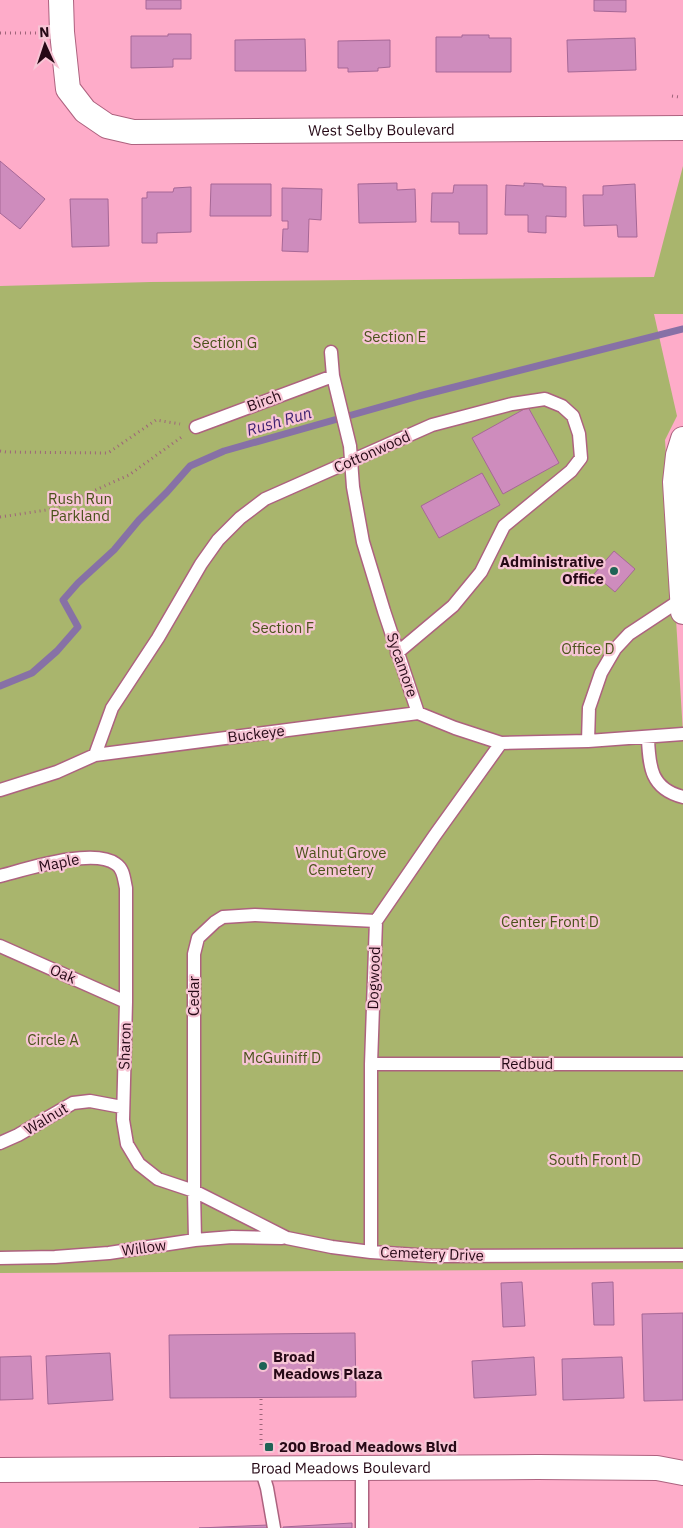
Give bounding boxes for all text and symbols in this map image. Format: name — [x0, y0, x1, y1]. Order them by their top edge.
north arrow — [20, 20, 70, 70]
text: N — [39, 23, 50, 41]
street label: West Selby Boulevard — [308, 120, 455, 140]
park label: Section E — [364, 327, 426, 346]
park label: Section G — [193, 333, 257, 352]
street label: Birch — [244, 386, 284, 415]
water label: Rush Run — [244, 402, 314, 440]
street label: Cottonwood — [331, 426, 413, 477]
park label: Rush Run Parkland — [48, 489, 112, 525]
place label: Administrative Office — [500, 552, 604, 588]
marker: Administrative Office — [608, 565, 620, 577]
park label: Section F — [252, 618, 314, 637]
street label: Sycamore — [383, 630, 422, 700]
park label: Office D — [561, 639, 615, 658]
street label: Buckeye — [226, 721, 286, 746]
park label: Walnut Grove Cemetery — [296, 843, 386, 879]
street label: Maple — [37, 849, 81, 876]
park label: Center Front D — [501, 912, 599, 931]
street label: Dogwood — [363, 946, 384, 1010]
street label: Oak — [47, 960, 79, 988]
street label: Cedar — [184, 976, 203, 1016]
street label: Sharon — [114, 1022, 135, 1070]
park label: Circle A — [27, 1030, 79, 1049]
park label: McGuiniff D — [243, 1048, 321, 1067]
street label: Redbud — [501, 1054, 553, 1073]
street label: Walnut — [20, 1098, 71, 1139]
park label: South Front D — [549, 1150, 641, 1169]
street label: Willow — [120, 1235, 168, 1260]
street label: Cemetery Drive — [380, 1242, 484, 1265]
place label: Broad Meadows Plaza — [273, 1347, 383, 1383]
marker: Broad Meadows Plaza — [257, 1360, 269, 1372]
place label: 200 Broad Meadows Blvd — [279, 1437, 457, 1456]
marker: 200 Broad Meadows Blvd — [263, 1441, 275, 1453]
street label: Broad Meadows Boulevard — [251, 1458, 431, 1478]

